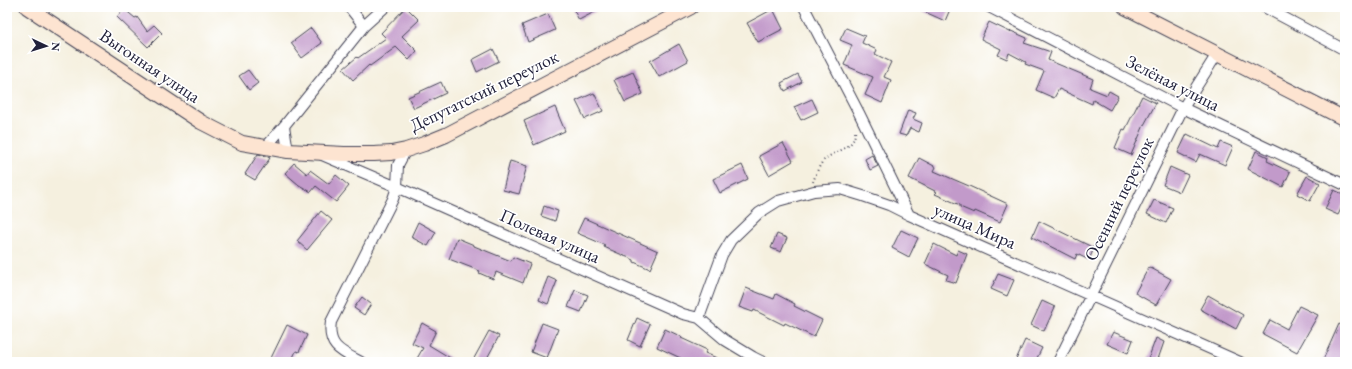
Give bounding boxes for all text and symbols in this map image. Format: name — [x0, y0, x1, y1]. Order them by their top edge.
street label: Выгонная улица — [96, 23, 206, 108]
north arrow — [26, 26, 66, 66]
text: N — [49, 42, 63, 52]
street label: Депутатский переулок — [406, 44, 562, 137]
street label: Зелёная улица — [1123, 49, 1225, 116]
street label: Осенний переулок — [1079, 133, 1159, 265]
street label: улица Мира — [931, 197, 1021, 254]
street label: Полевая улица — [496, 203, 605, 268]

